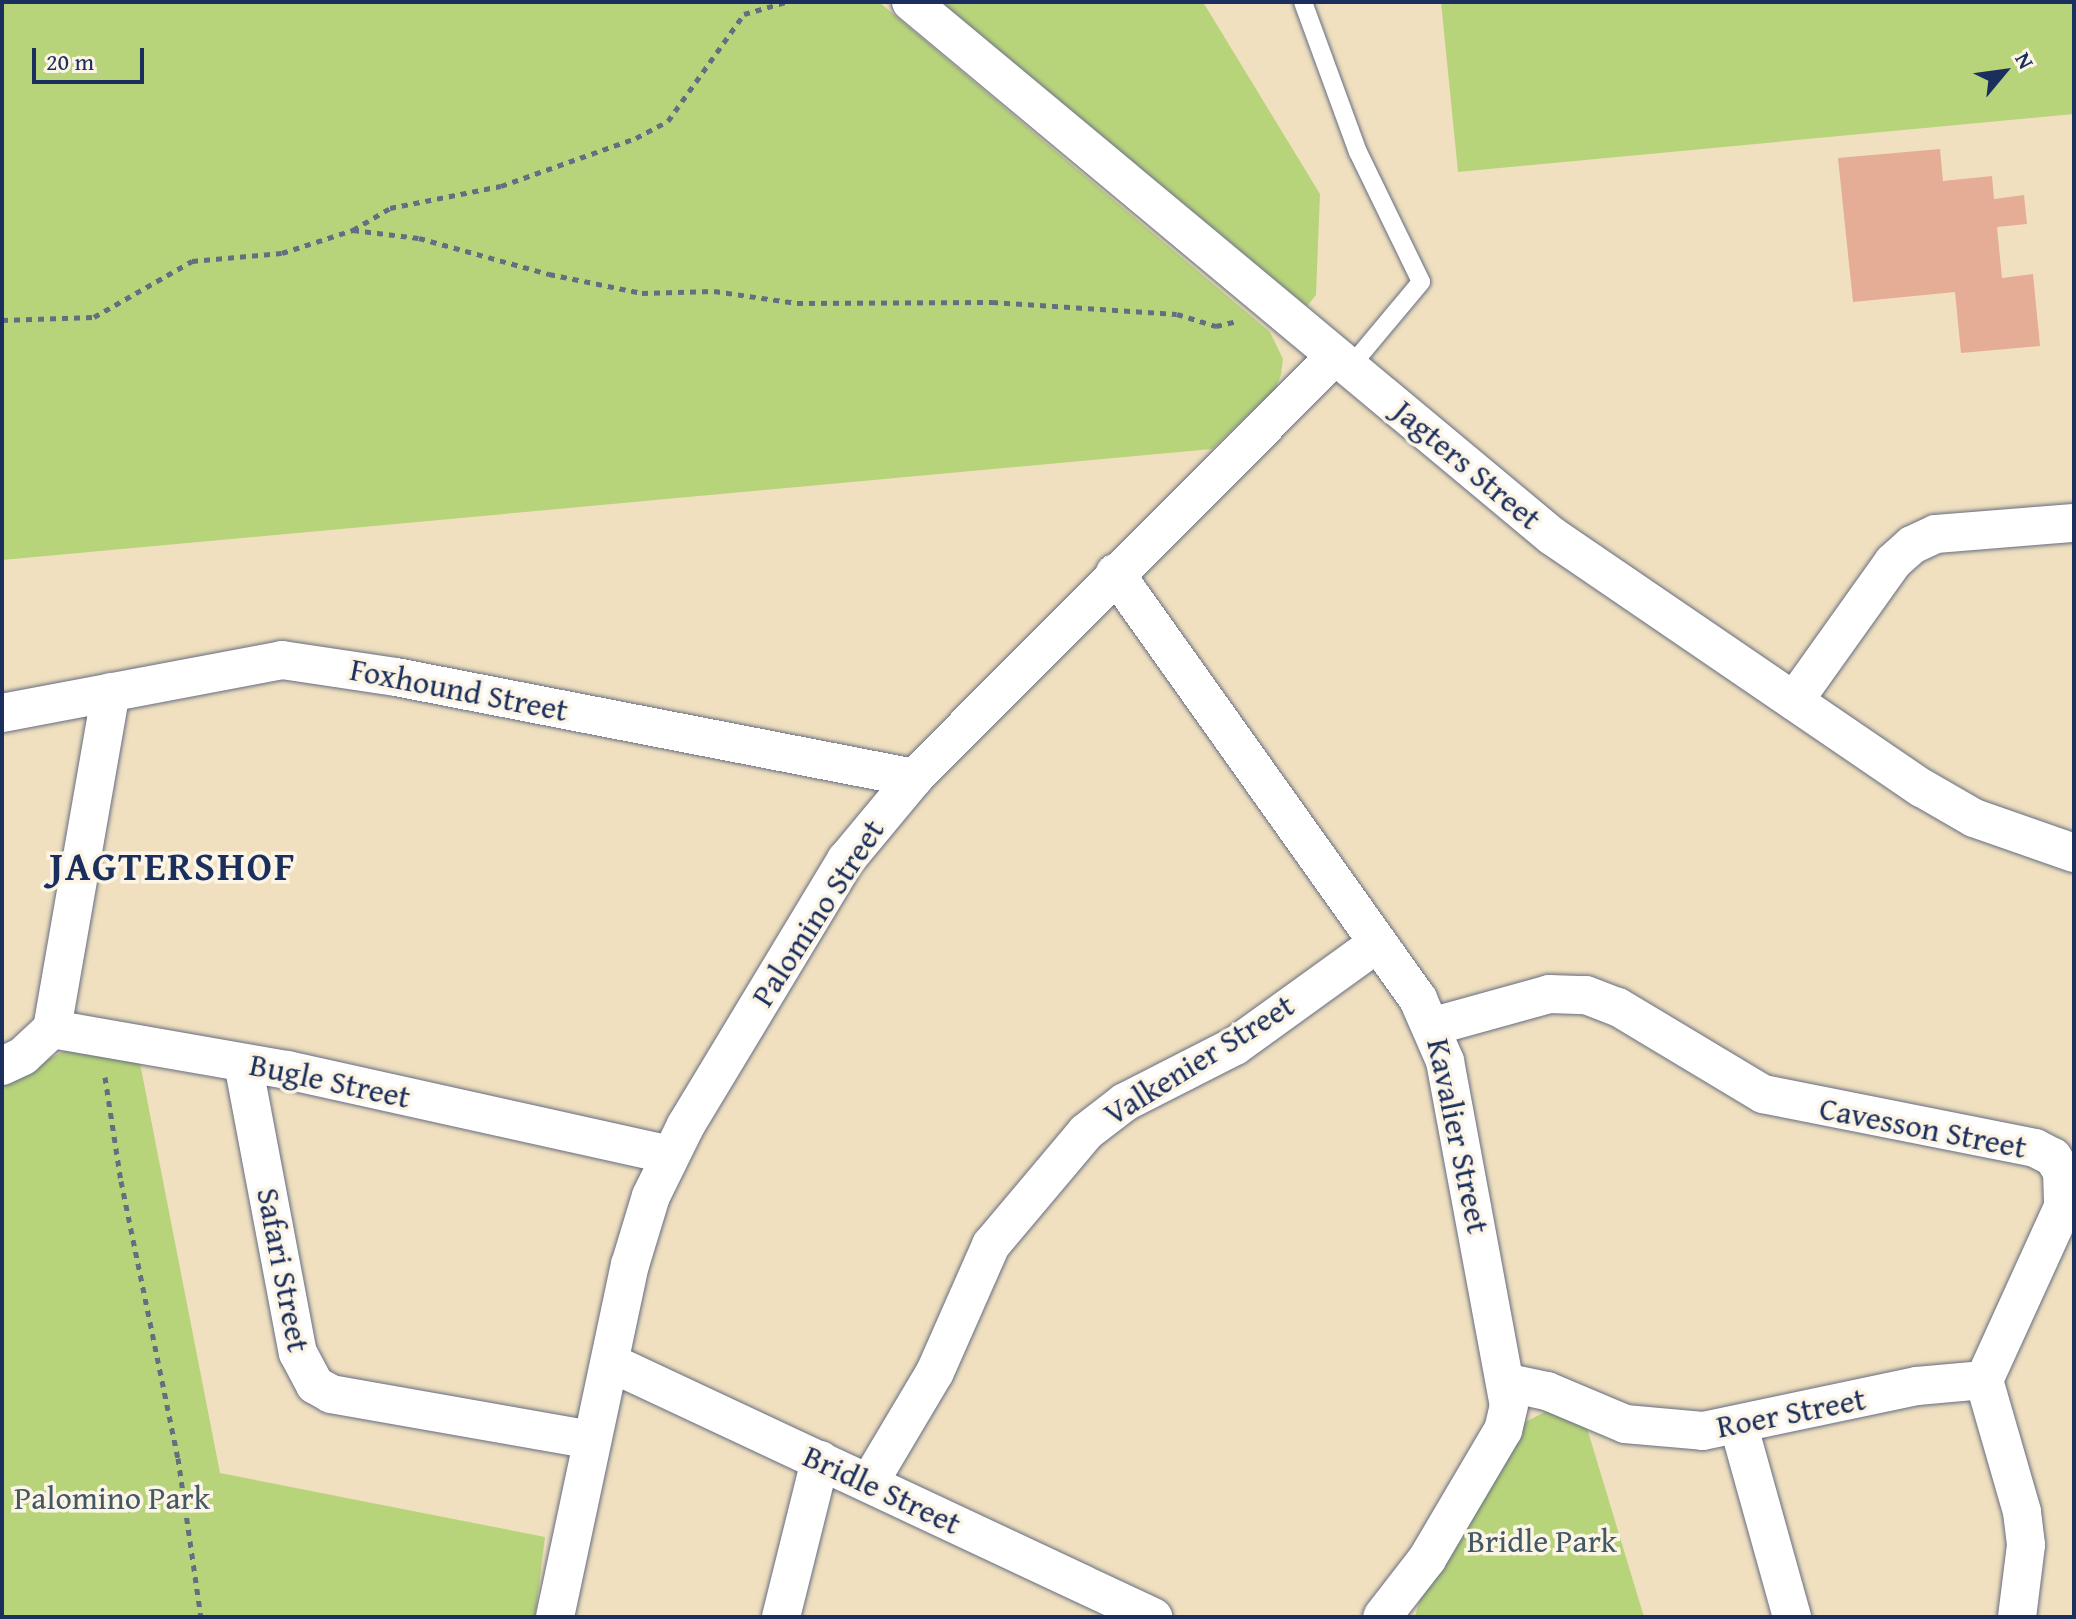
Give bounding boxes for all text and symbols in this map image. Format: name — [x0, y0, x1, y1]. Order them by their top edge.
scale bar — [36, 32, 148, 82]
north arrow — [1964, 32, 2044, 112]
text: 20 m — [46, 44, 94, 79]
text: N — [2007, 46, 2043, 75]
street label: Jagters Street — [1385, 392, 1549, 538]
street label: Foxhound Street — [347, 650, 571, 730]
street label: Palomino Street — [743, 812, 893, 1014]
district label: JAGTERSHOF — [49, 842, 297, 890]
street label: Valkenier Street — [1097, 986, 1301, 1134]
street label: Kavalier Street — [1419, 1035, 1497, 1237]
street label: Bugle Street — [246, 1045, 414, 1117]
street label: Cavesson Street — [1816, 1089, 2030, 1167]
street label: Safari Street — [248, 1185, 318, 1355]
street label: Roer Street — [1713, 1380, 1869, 1446]
street label: Bridle Street — [797, 1437, 967, 1543]
park label: Palomino Park — [14, 1479, 210, 1517]
park label: Bridle Park — [1467, 1522, 1617, 1560]

